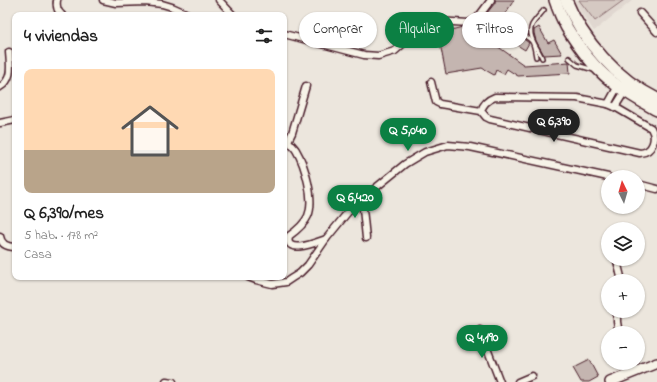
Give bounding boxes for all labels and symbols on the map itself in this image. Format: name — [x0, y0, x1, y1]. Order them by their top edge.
pin: Q 6,390 — [517, 109, 591, 143]
pin: Q 5,040 — [371, 118, 445, 152]
north arrow — [601, 170, 645, 214]
pin: Q 6,420 — [318, 185, 392, 219]
pin: Q 4,190 — [445, 325, 519, 359]

